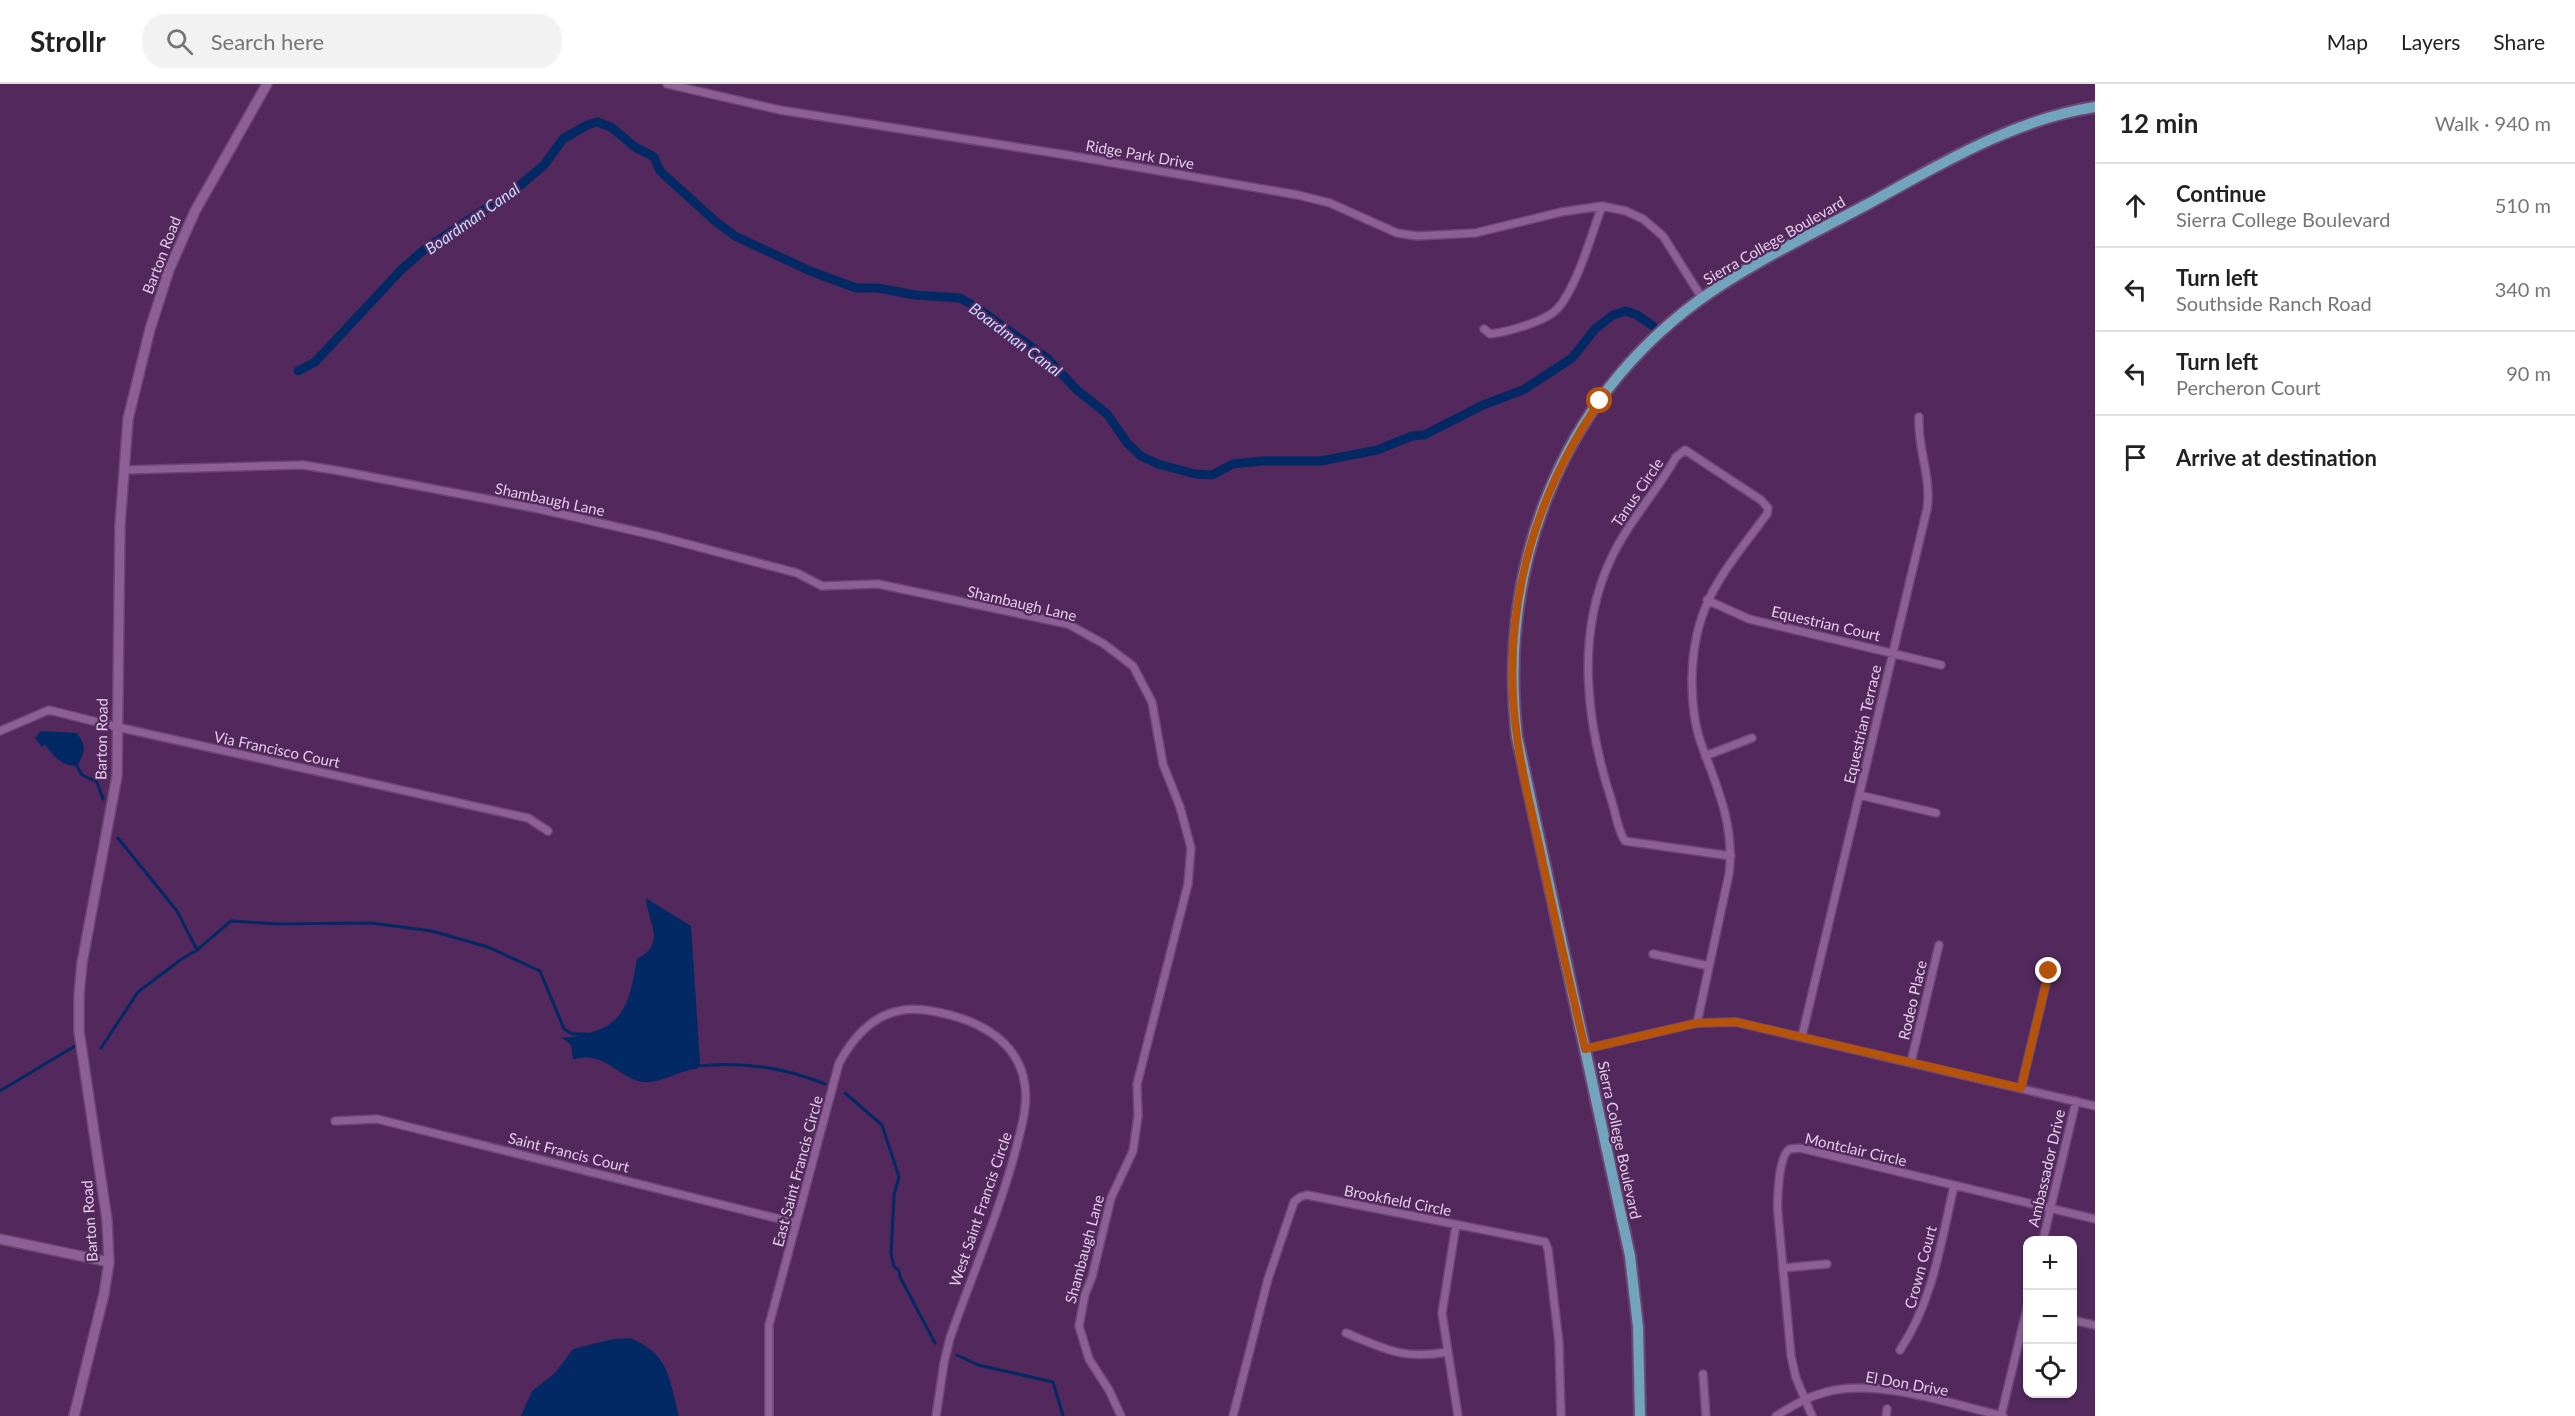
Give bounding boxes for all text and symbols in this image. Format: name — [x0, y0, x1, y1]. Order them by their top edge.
search box — [142, 14, 562, 68]
text: Strollr — [30, 24, 106, 58]
icon: search — [163, 25, 196, 58]
text: Search here — [211, 28, 324, 55]
text: Map — [2327, 29, 2368, 54]
text: Layers — [2401, 29, 2460, 54]
text: Share — [2493, 29, 2545, 54]
text: 12 min — [2119, 107, 2199, 139]
text: Walk · 940 m — [2435, 111, 2551, 135]
street label: Ridge Park Drive — [1084, 136, 1196, 172]
water label: Boardman Canal — [421, 178, 523, 258]
text: Continue — [2176, 180, 2266, 207]
icon: ahead — [2119, 189, 2152, 222]
street label: Sierra College Boulevard — [1700, 192, 1848, 288]
text: 510 m — [2495, 193, 2551, 217]
text: Sierra College Boulevard — [2176, 207, 2390, 231]
street label: Barton Road — [138, 214, 184, 296]
text: Turn left — [2176, 264, 2258, 291]
icon: left — [2119, 273, 2152, 306]
text: 340 m — [2495, 277, 2551, 301]
text: Southside Ranch Road — [2176, 291, 2372, 315]
water label: Boardman Canal — [966, 298, 1066, 380]
text: Turn left — [2176, 348, 2258, 375]
icon: left — [2119, 357, 2152, 390]
text: 90 m — [2506, 361, 2551, 385]
text: Percheron Court — [2176, 375, 2321, 399]
route start — [1586, 387, 1612, 413]
icon: arrive — [2119, 441, 2152, 474]
text: Arrive at destination — [2176, 444, 2377, 471]
street label: Tanus Circle — [1607, 454, 1667, 530]
street label: Shambaugh Lane — [493, 479, 607, 519]
street label: Shambaugh Lane — [965, 582, 1079, 624]
street label: Equestrian Court — [1770, 602, 1883, 644]
street label: Equestrian Terrace — [1840, 663, 1884, 785]
street label: Barton Road — [91, 698, 111, 780]
street label: Via Francisco Court — [212, 727, 342, 771]
route end — [2035, 957, 2061, 983]
street label: Rodeo Place — [1894, 958, 1930, 1041]
street label: Sierra College Boulevard — [1594, 1059, 1646, 1221]
street label: East Saint Francis Circle — [768, 1093, 826, 1249]
street label: Ambassador Drive — [2024, 1107, 2068, 1229]
street label: Saint Francis Court — [507, 1128, 632, 1176]
street label: West Saint Francis Circle — [945, 1129, 1015, 1289]
street label: Montclair Circle — [1803, 1129, 1909, 1169]
street label: Barton Road — [77, 1180, 101, 1262]
street label: Brookfield Circle — [1343, 1181, 1453, 1219]
street label: Shambaugh Lane — [1061, 1193, 1107, 1305]
street label: Crown Court — [1900, 1223, 1940, 1310]
map controls — [2023, 1236, 2077, 1398]
button: + — [2023, 1236, 2077, 1290]
button: − — [2023, 1290, 2077, 1344]
button: locate — [2023, 1344, 2077, 1398]
street label: El Don Drive — [1864, 1367, 1950, 1399]

